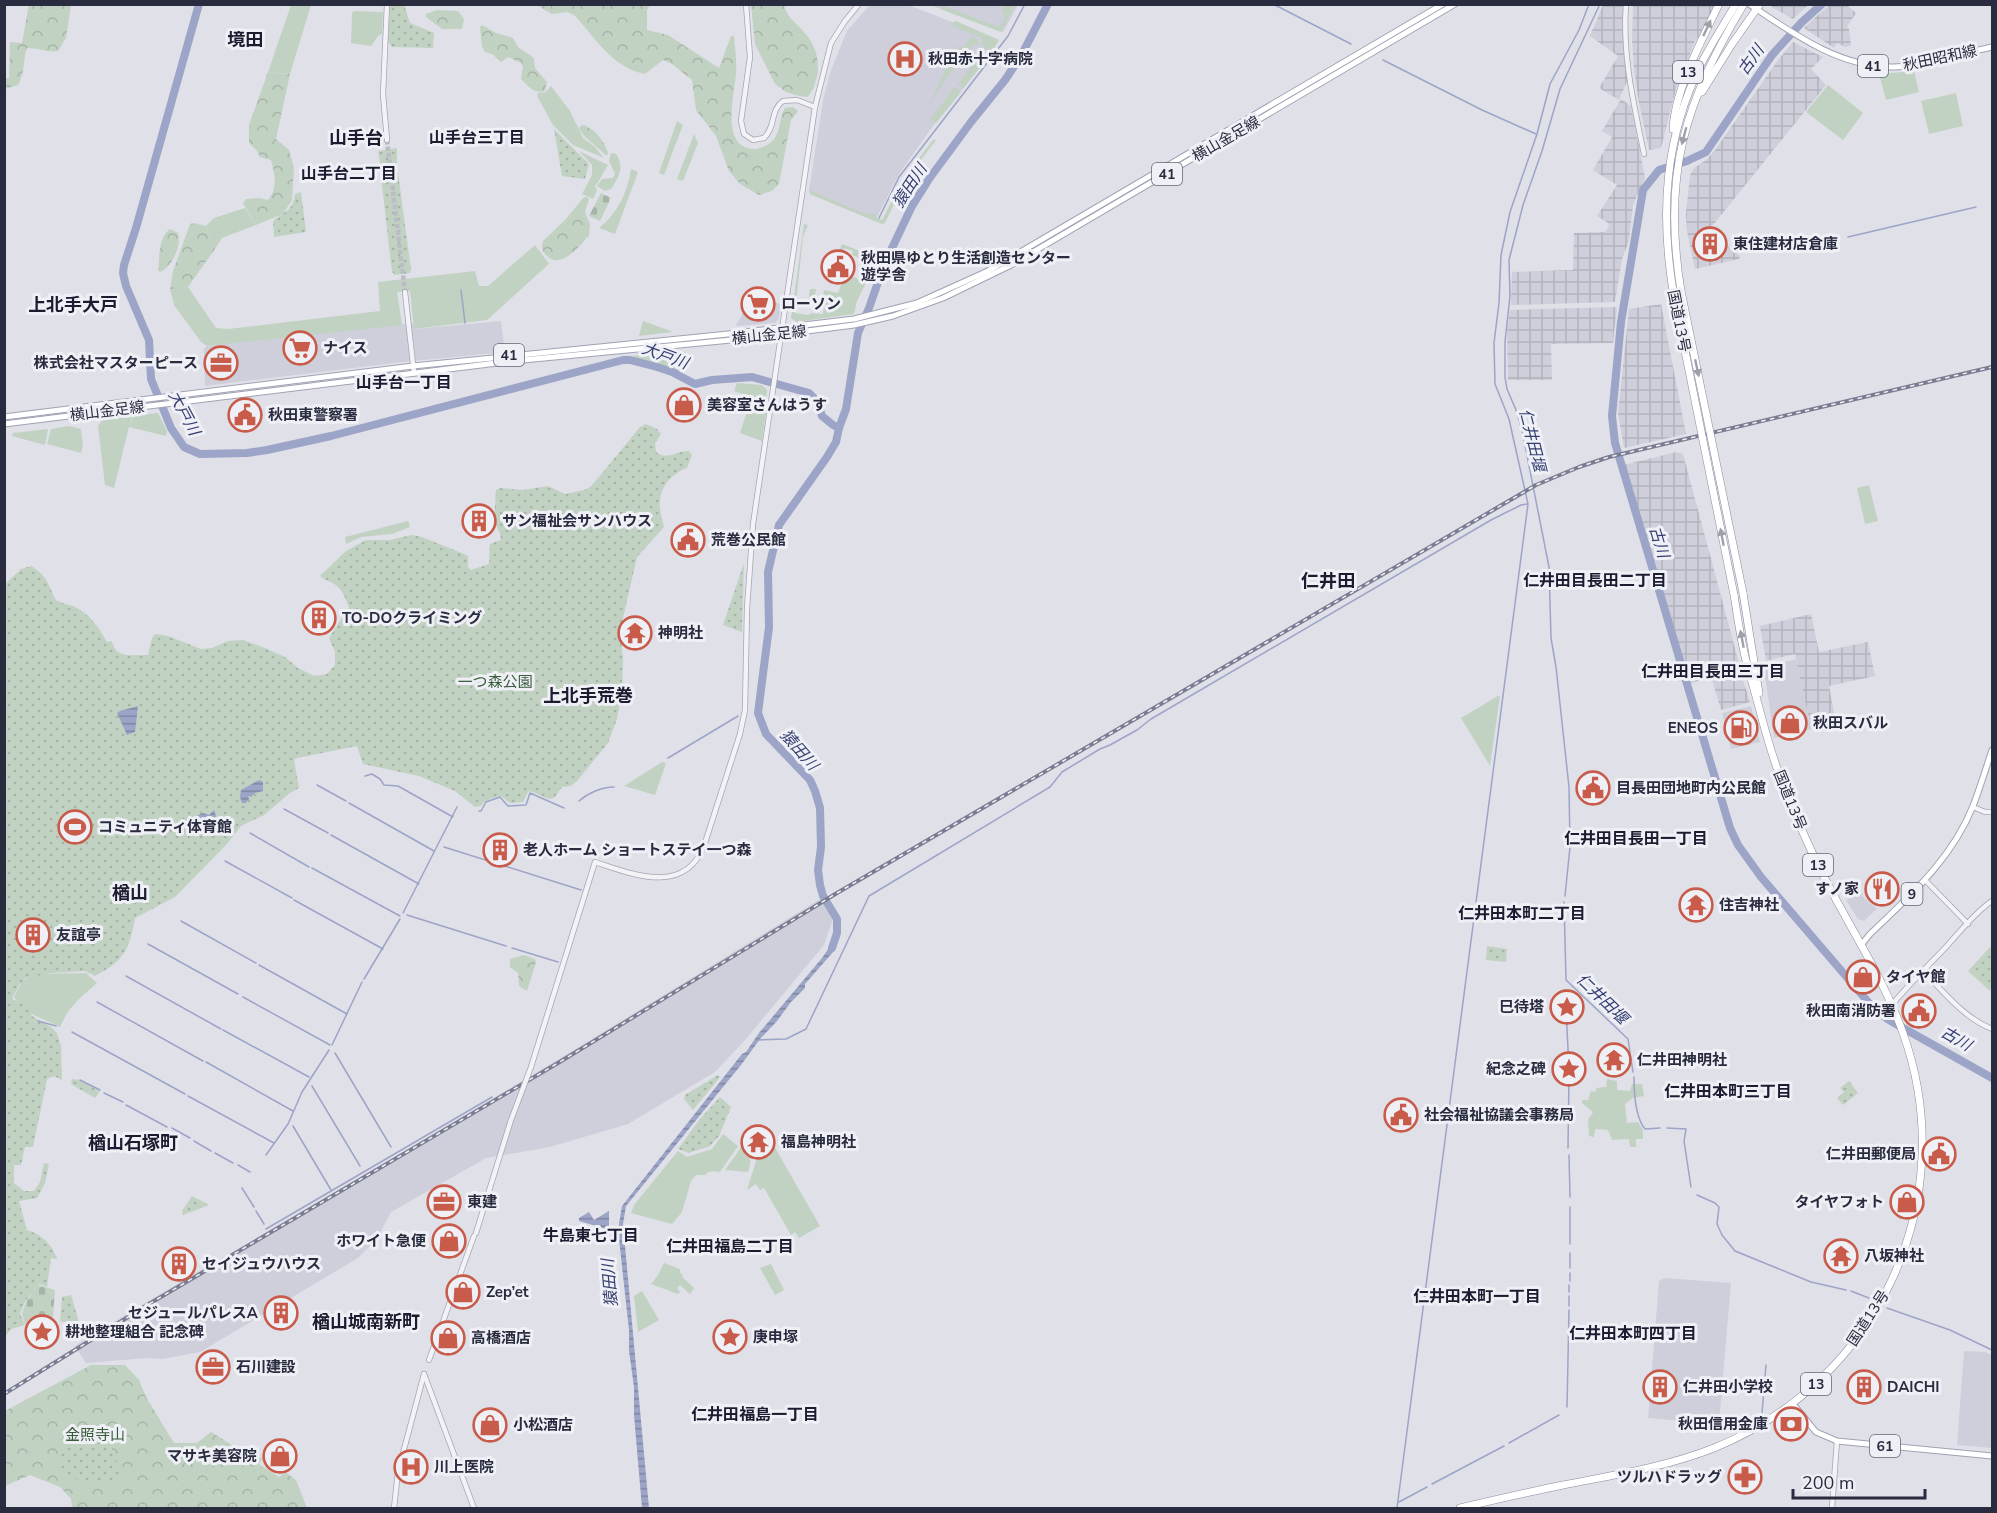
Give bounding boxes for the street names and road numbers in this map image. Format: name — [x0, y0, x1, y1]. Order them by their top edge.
street label: 秋田昭和線 — [1901, 40, 1979, 76]
road number: 41 — [1858, 55, 1888, 77]
road number: 13 — [1673, 61, 1703, 83]
street label: 横山金足線 — [1189, 112, 1263, 166]
road number: 41 — [1152, 163, 1182, 185]
street label: 国道13号 — [1663, 288, 1695, 354]
street label: 横山金足線 — [731, 321, 807, 349]
road number: 41 — [494, 344, 524, 366]
street label: 横山金足線 — [69, 397, 145, 425]
street label: 国道13号 — [1769, 767, 1811, 833]
road number: 13 — [1803, 854, 1833, 876]
road number: 9 — [1902, 883, 1922, 905]
street label: 国道13号 — [1842, 1286, 1894, 1350]
road number: 13 — [1801, 1373, 1831, 1395]
road number: 61 — [1870, 1435, 1900, 1457]

